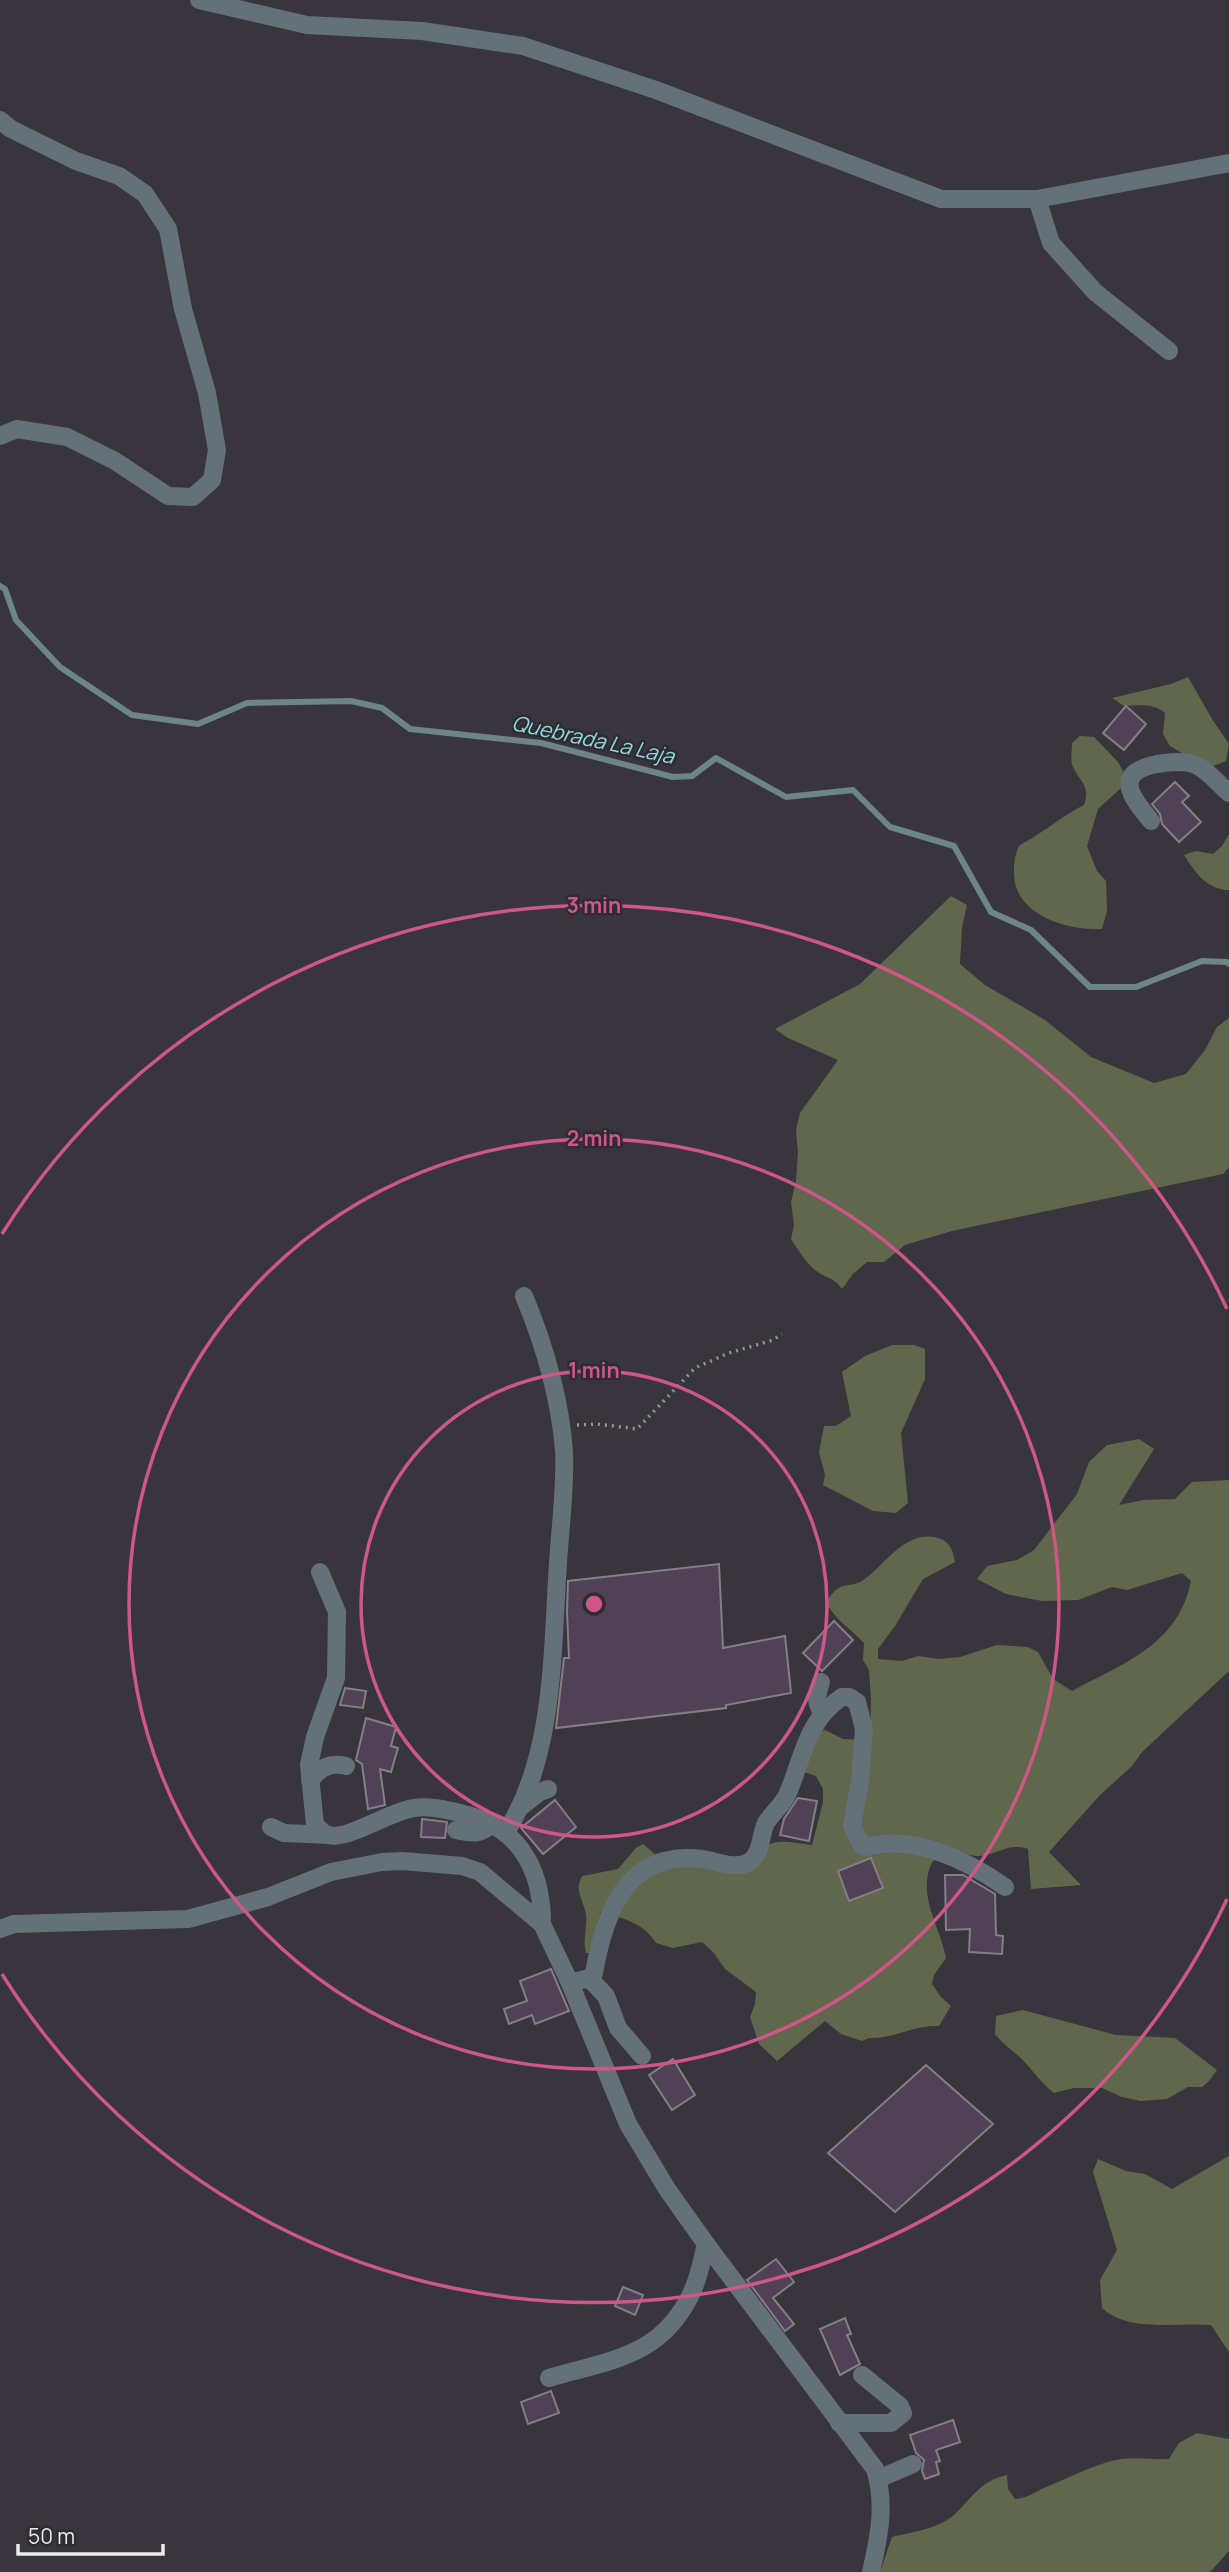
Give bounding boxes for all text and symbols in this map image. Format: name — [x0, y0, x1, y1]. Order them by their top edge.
water label: Quebrada La Laja — [509, 708, 678, 770]
text: 3 min — [567, 891, 621, 919]
text: 2 min — [567, 1124, 621, 1152]
text: 1 min — [568, 1356, 620, 1384]
centre of rings — [582, 1592, 606, 1616]
scale bar — [18, 2512, 163, 2556]
text: 50 m — [28, 2522, 75, 2550]

